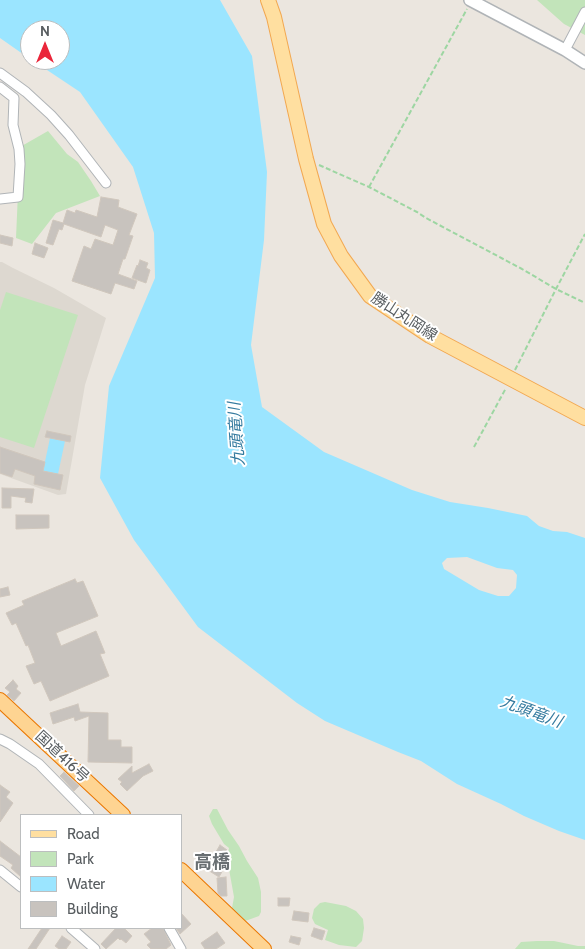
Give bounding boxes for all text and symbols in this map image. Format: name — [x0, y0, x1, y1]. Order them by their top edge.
north arrow — [20, 20, 70, 70]
text: N — [40, 22, 50, 40]
street label: 勝山丸岡線 — [368, 289, 440, 345]
water label: 九頭竜川 — [225, 401, 249, 467]
water label: 九頭竜川 — [498, 692, 564, 732]
street label: 国道416号 — [31, 728, 93, 786]
legend — [20, 814, 182, 929]
text: Road — [67, 825, 100, 843]
text: Park — [67, 850, 94, 868]
district label: 高橋 — [194, 852, 230, 874]
text: Water — [67, 875, 105, 893]
text: Building — [67, 900, 118, 918]

